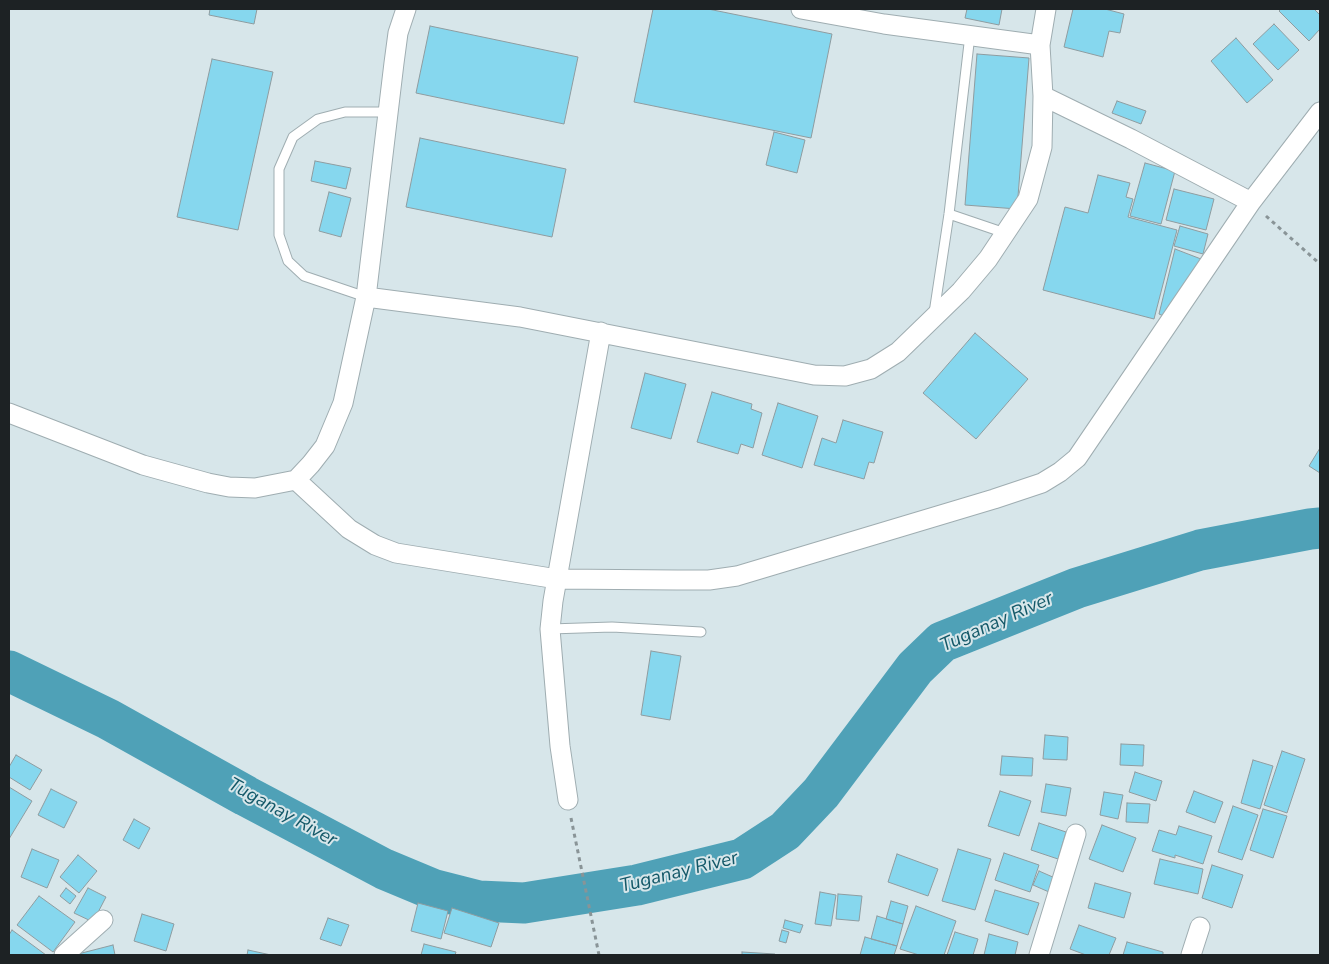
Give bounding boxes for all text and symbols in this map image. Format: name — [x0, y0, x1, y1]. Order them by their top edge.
water label: Tuganay River — [937, 588, 1057, 658]
water label: Tuganay River — [224, 774, 340, 852]
water label: Tuganay River — [618, 847, 740, 899]

